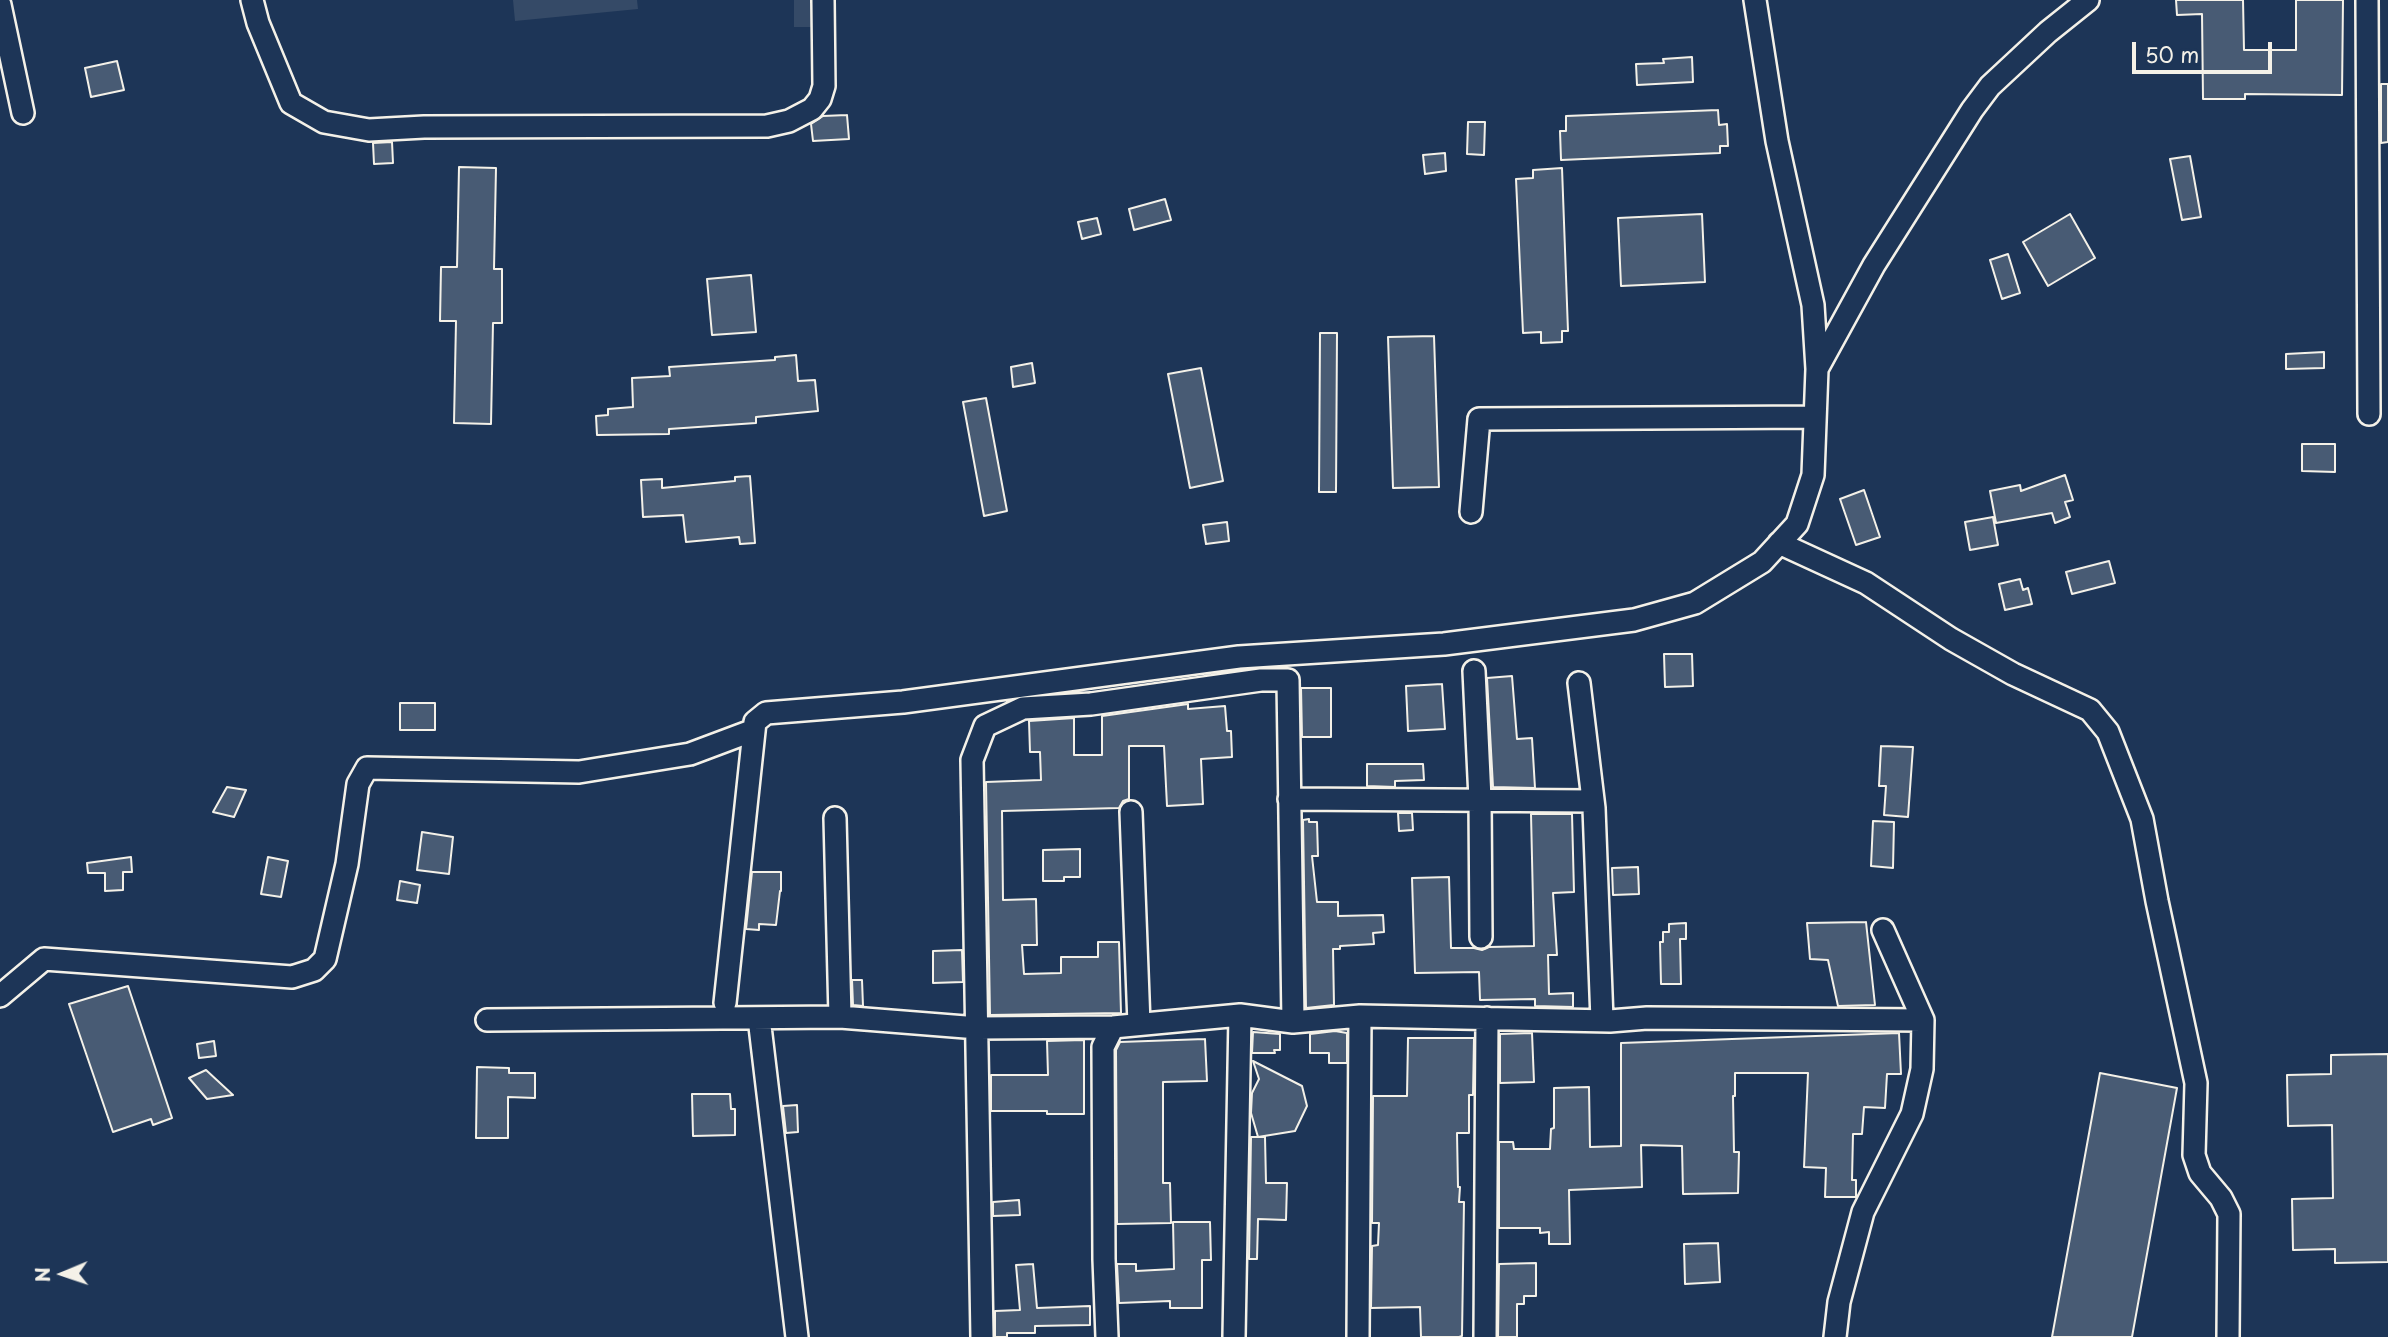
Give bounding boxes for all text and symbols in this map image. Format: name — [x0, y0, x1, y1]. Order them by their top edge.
scale bar — [2136, 28, 2276, 72]
text: 50 m — [2145, 38, 2199, 70]
north arrow — [28, 1239, 98, 1309]
text: N — [28, 1267, 56, 1283]

